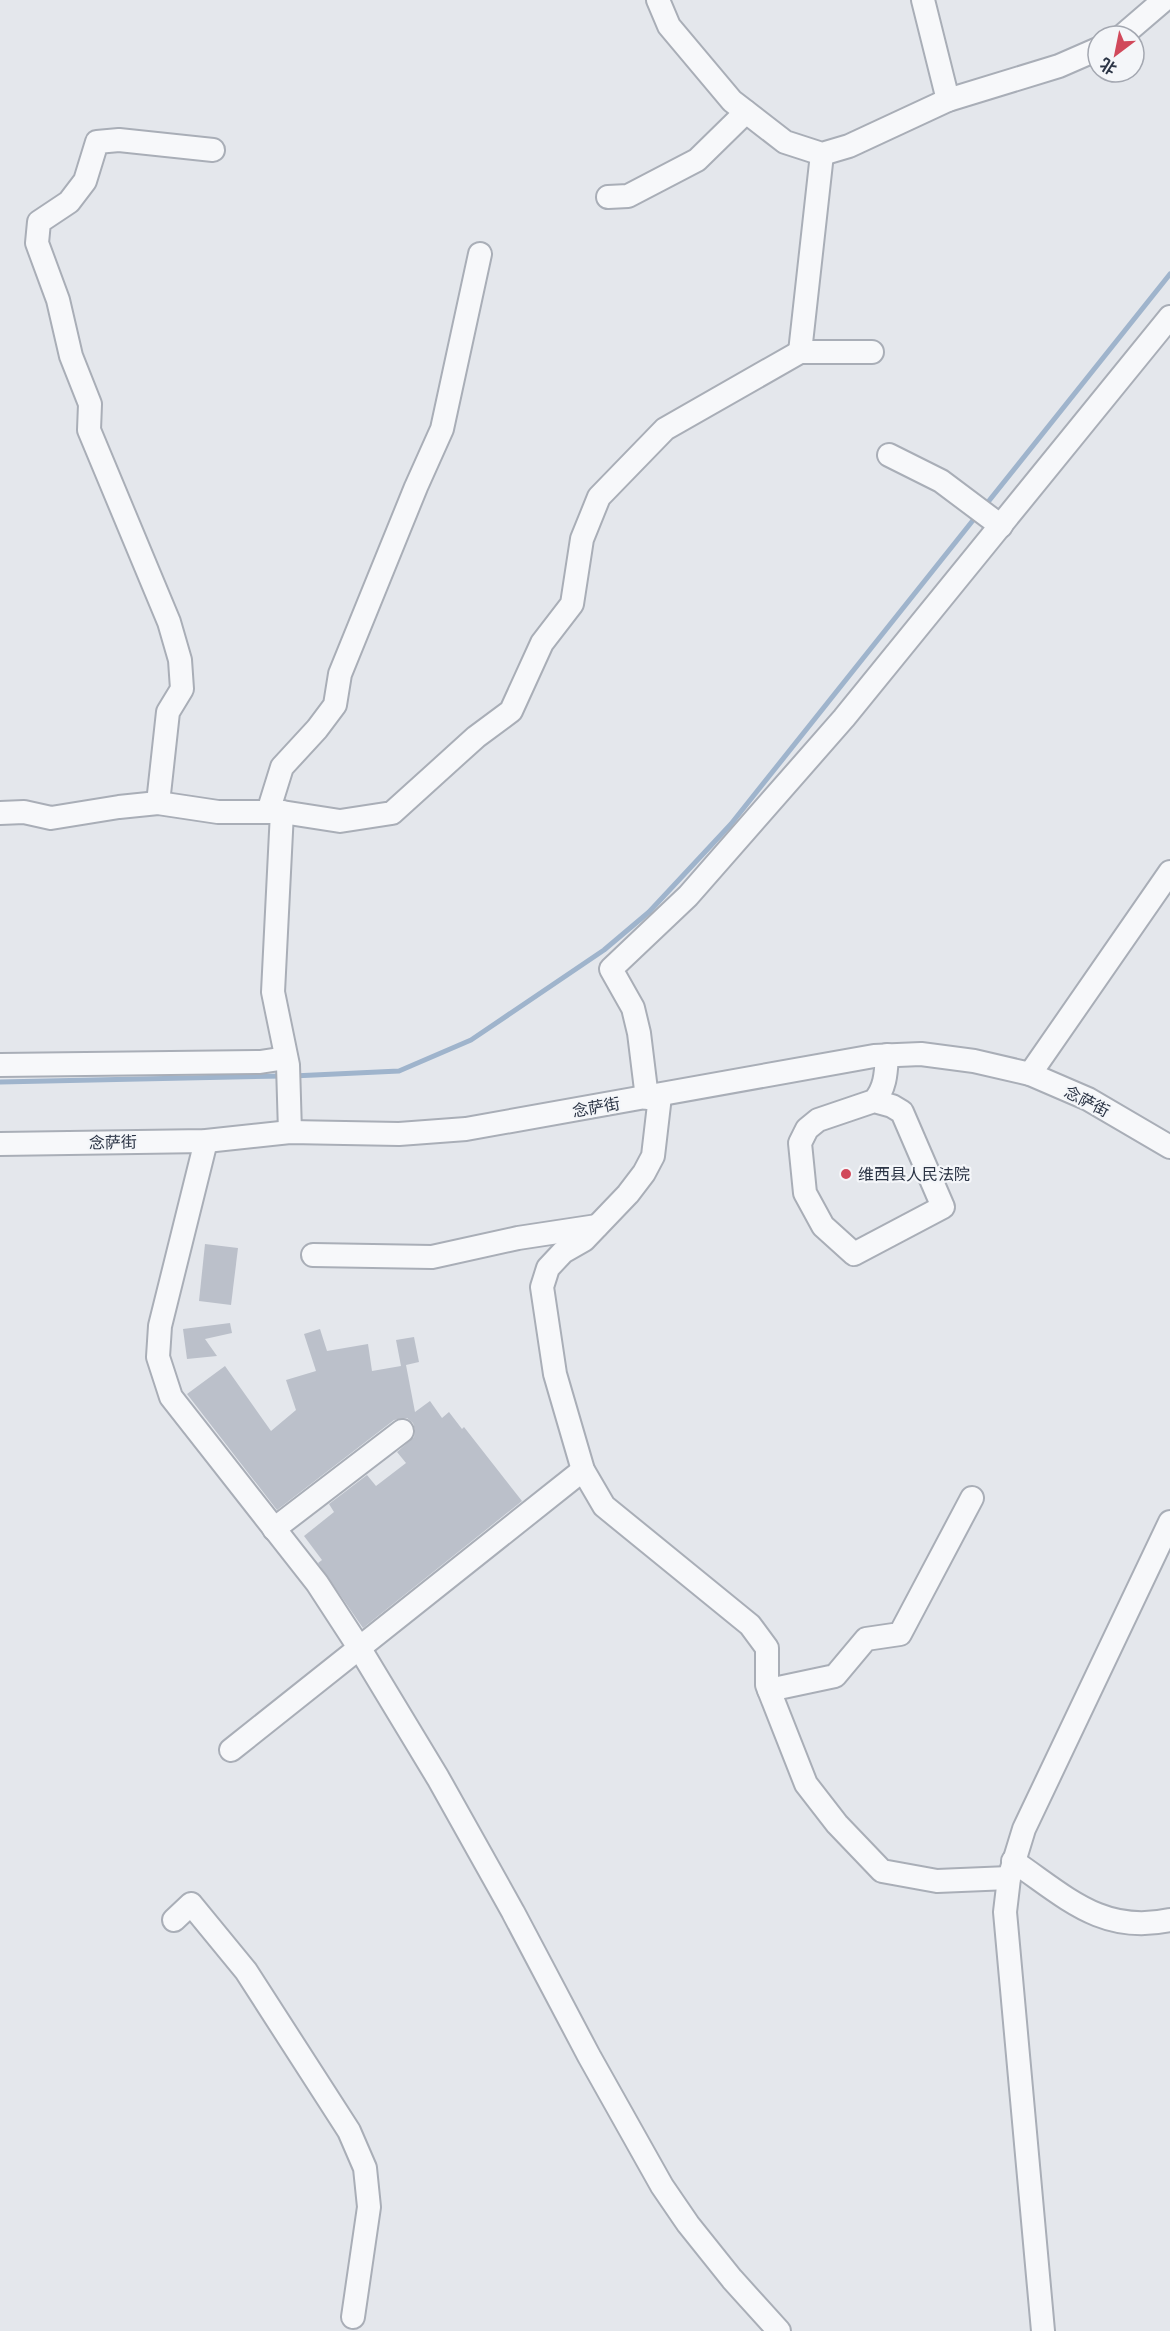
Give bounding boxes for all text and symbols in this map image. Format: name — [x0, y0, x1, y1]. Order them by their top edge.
north arrow — [1086, 24, 1146, 84]
text: 北 — [1096, 54, 1120, 79]
street label: 念萨街 — [1061, 1081, 1113, 1121]
street label: 念萨街 — [571, 1093, 621, 1121]
street label: 念萨街 — [89, 1132, 137, 1152]
place label: 维西县人民法院 — [858, 1164, 970, 1184]
marker: 维西县人民法院 — [839, 1167, 853, 1181]

